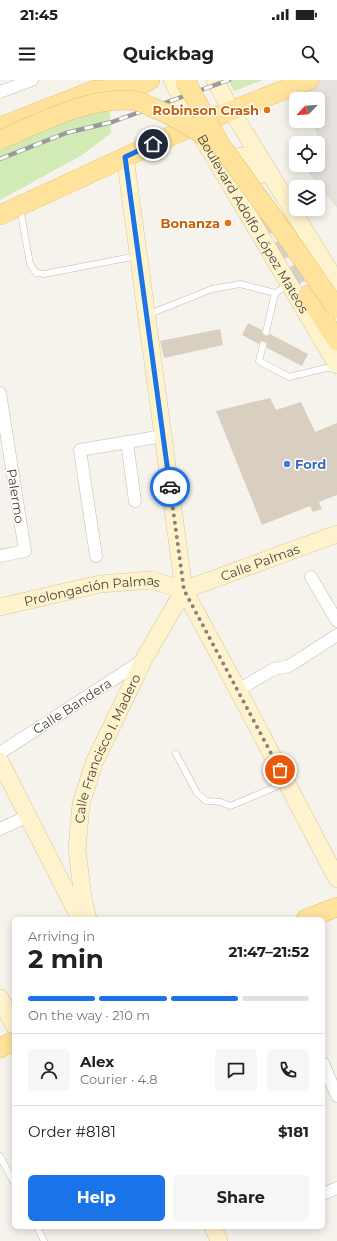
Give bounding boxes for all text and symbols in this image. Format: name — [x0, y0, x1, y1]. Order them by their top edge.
text: 21:45 — [20, 5, 58, 24]
icon: menu — [16, 43, 38, 65]
text: Quickbag — [123, 43, 214, 65]
icon: search — [299, 43, 321, 65]
north arrow — [289, 92, 325, 128]
map controls — [289, 92, 325, 216]
place label: Robinson Crash — [153, 102, 259, 118]
marker: Robinson Crash — [262, 105, 272, 115]
pin — [136, 127, 170, 161]
street label: Boulevard Adolfo López Mateos — [194, 131, 312, 316]
icon: home — [142, 133, 164, 155]
button: locate — [289, 136, 325, 172]
button: layers — [289, 180, 325, 216]
place label: Bonanza — [160, 215, 220, 231]
marker: Bonanza — [223, 218, 233, 228]
place label: Ford — [295, 456, 326, 472]
marker: Ford — [282, 459, 292, 469]
street label: Palermo — [4, 467, 28, 525]
courier — [150, 467, 190, 507]
icon: car — [159, 476, 181, 498]
street label: Calle Palmas — [218, 540, 302, 584]
street label: Prolongación Palmas — [22, 572, 162, 609]
street label: Calle Francisco I. Madero — [71, 671, 144, 824]
street label: Calle Bandera — [30, 675, 114, 737]
pin — [263, 753, 297, 787]
icon: bag — [269, 759, 291, 781]
text: Arriving in — [28, 928, 95, 944]
text: 21:47–21:52 — [228, 942, 309, 961]
text: 2 min — [28, 943, 104, 975]
text: On the way · 210 m — [28, 1007, 150, 1023]
button: person — [28, 1049, 70, 1091]
button: chat — [215, 1049, 257, 1091]
button: phone — [267, 1049, 309, 1091]
text: Alex — [80, 1052, 114, 1071]
text: Courier · 4.8 — [80, 1071, 158, 1087]
text: Order #8181 — [28, 1122, 116, 1141]
text: $181 — [278, 1122, 309, 1141]
button: Help — [28, 1175, 165, 1221]
button: Share — [173, 1175, 309, 1221]

